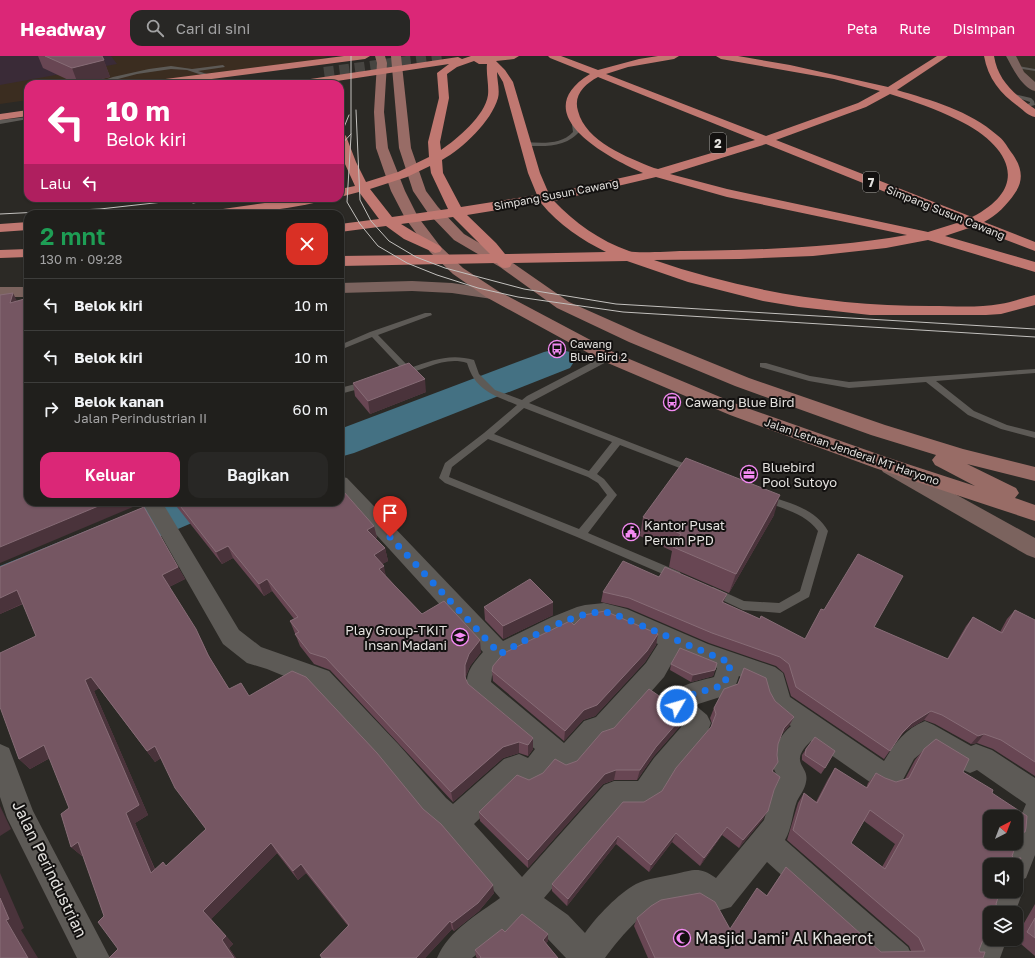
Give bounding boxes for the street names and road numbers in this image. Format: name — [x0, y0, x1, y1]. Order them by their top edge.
road number: 2 — [710, 133, 726, 153]
road number: 7 — [863, 172, 879, 192]
street label: Simpang Susun Cawang — [493, 176, 619, 212]
street label: Simpang Susun Cawang — [885, 182, 1007, 242]
street label: Jalan Letnan Jenderal MT Haryono — [763, 415, 942, 487]
street label: Jalan Perindustrian — [8, 797, 92, 941]

